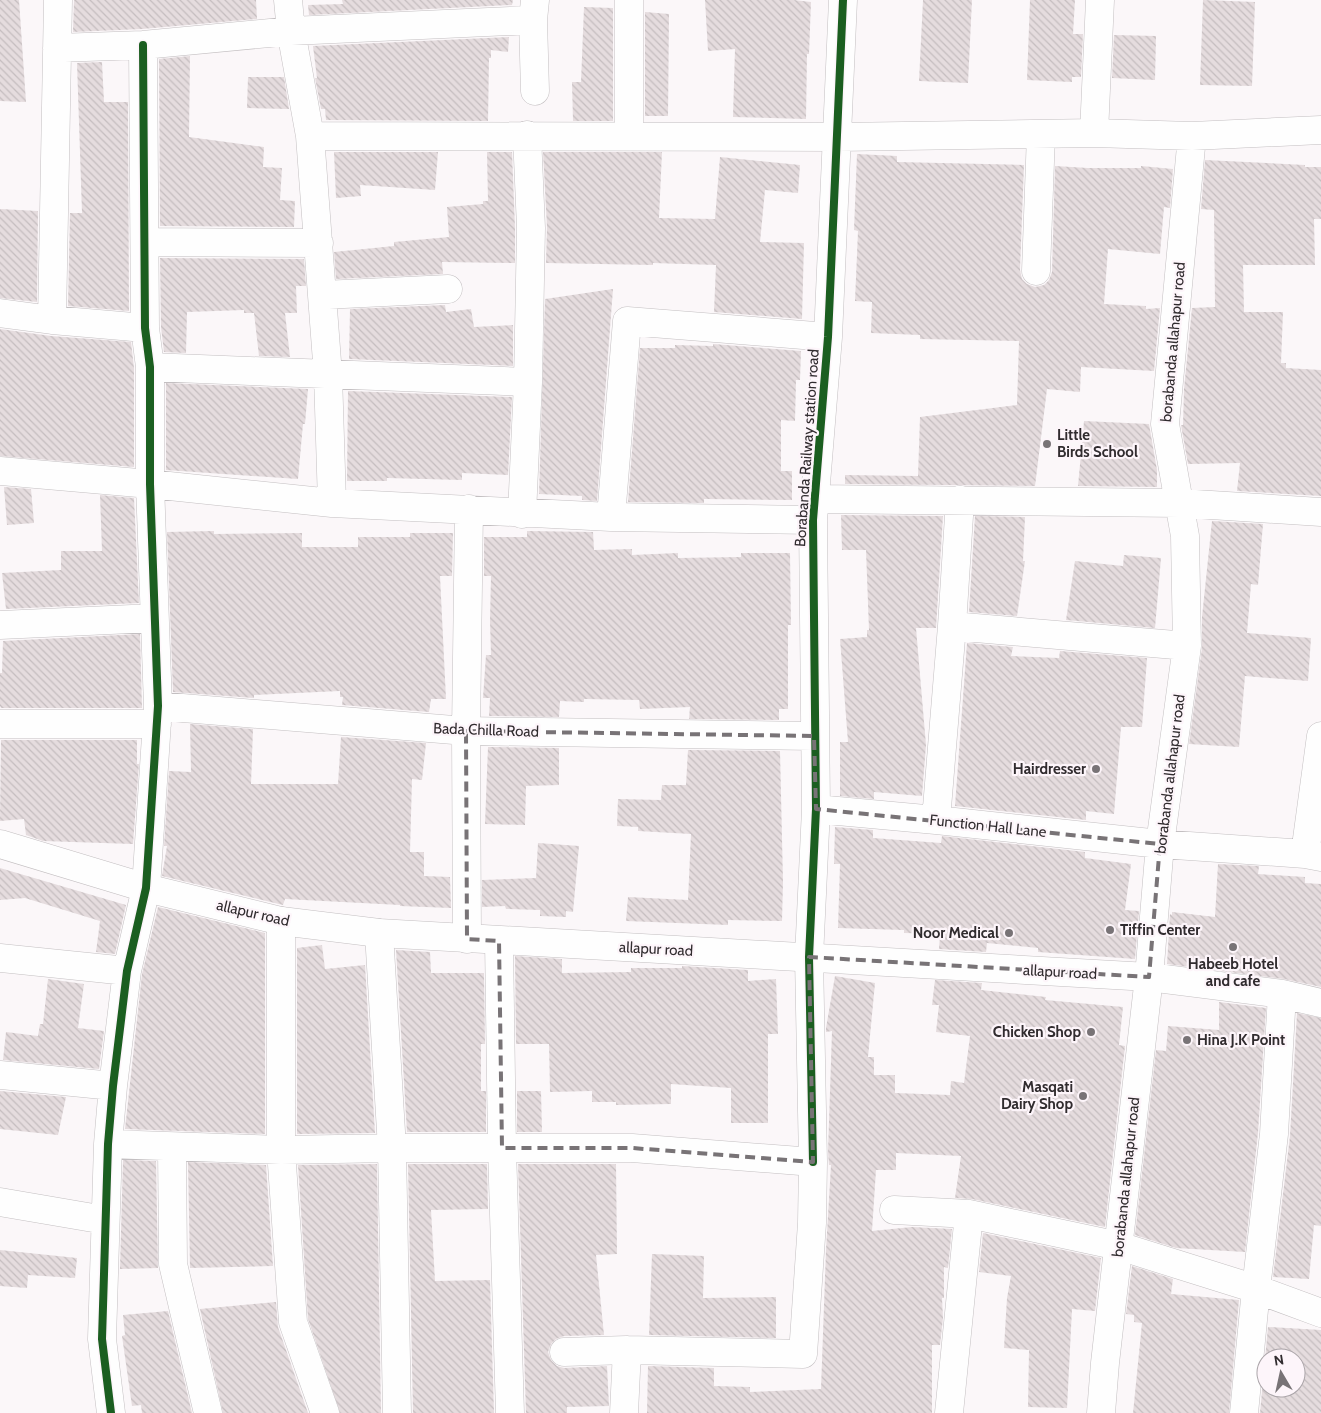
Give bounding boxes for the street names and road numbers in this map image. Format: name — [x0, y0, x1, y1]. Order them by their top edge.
street label: borabanda allahapur road — [1157, 261, 1189, 423]
street label: Borabanda Railway station road — [791, 349, 823, 547]
street label: borabanda allahapur road — [1151, 693, 1189, 855]
street label: Bada Chilla Road — [433, 719, 539, 741]
street label: Function Hall Lane — [929, 811, 1048, 841]
street label: allapur road — [215, 896, 291, 930]
street label: allapur road — [619, 938, 693, 960]
street label: allapur road — [1023, 961, 1097, 983]
street label: borabanda allahapur road — [1109, 1096, 1143, 1258]

